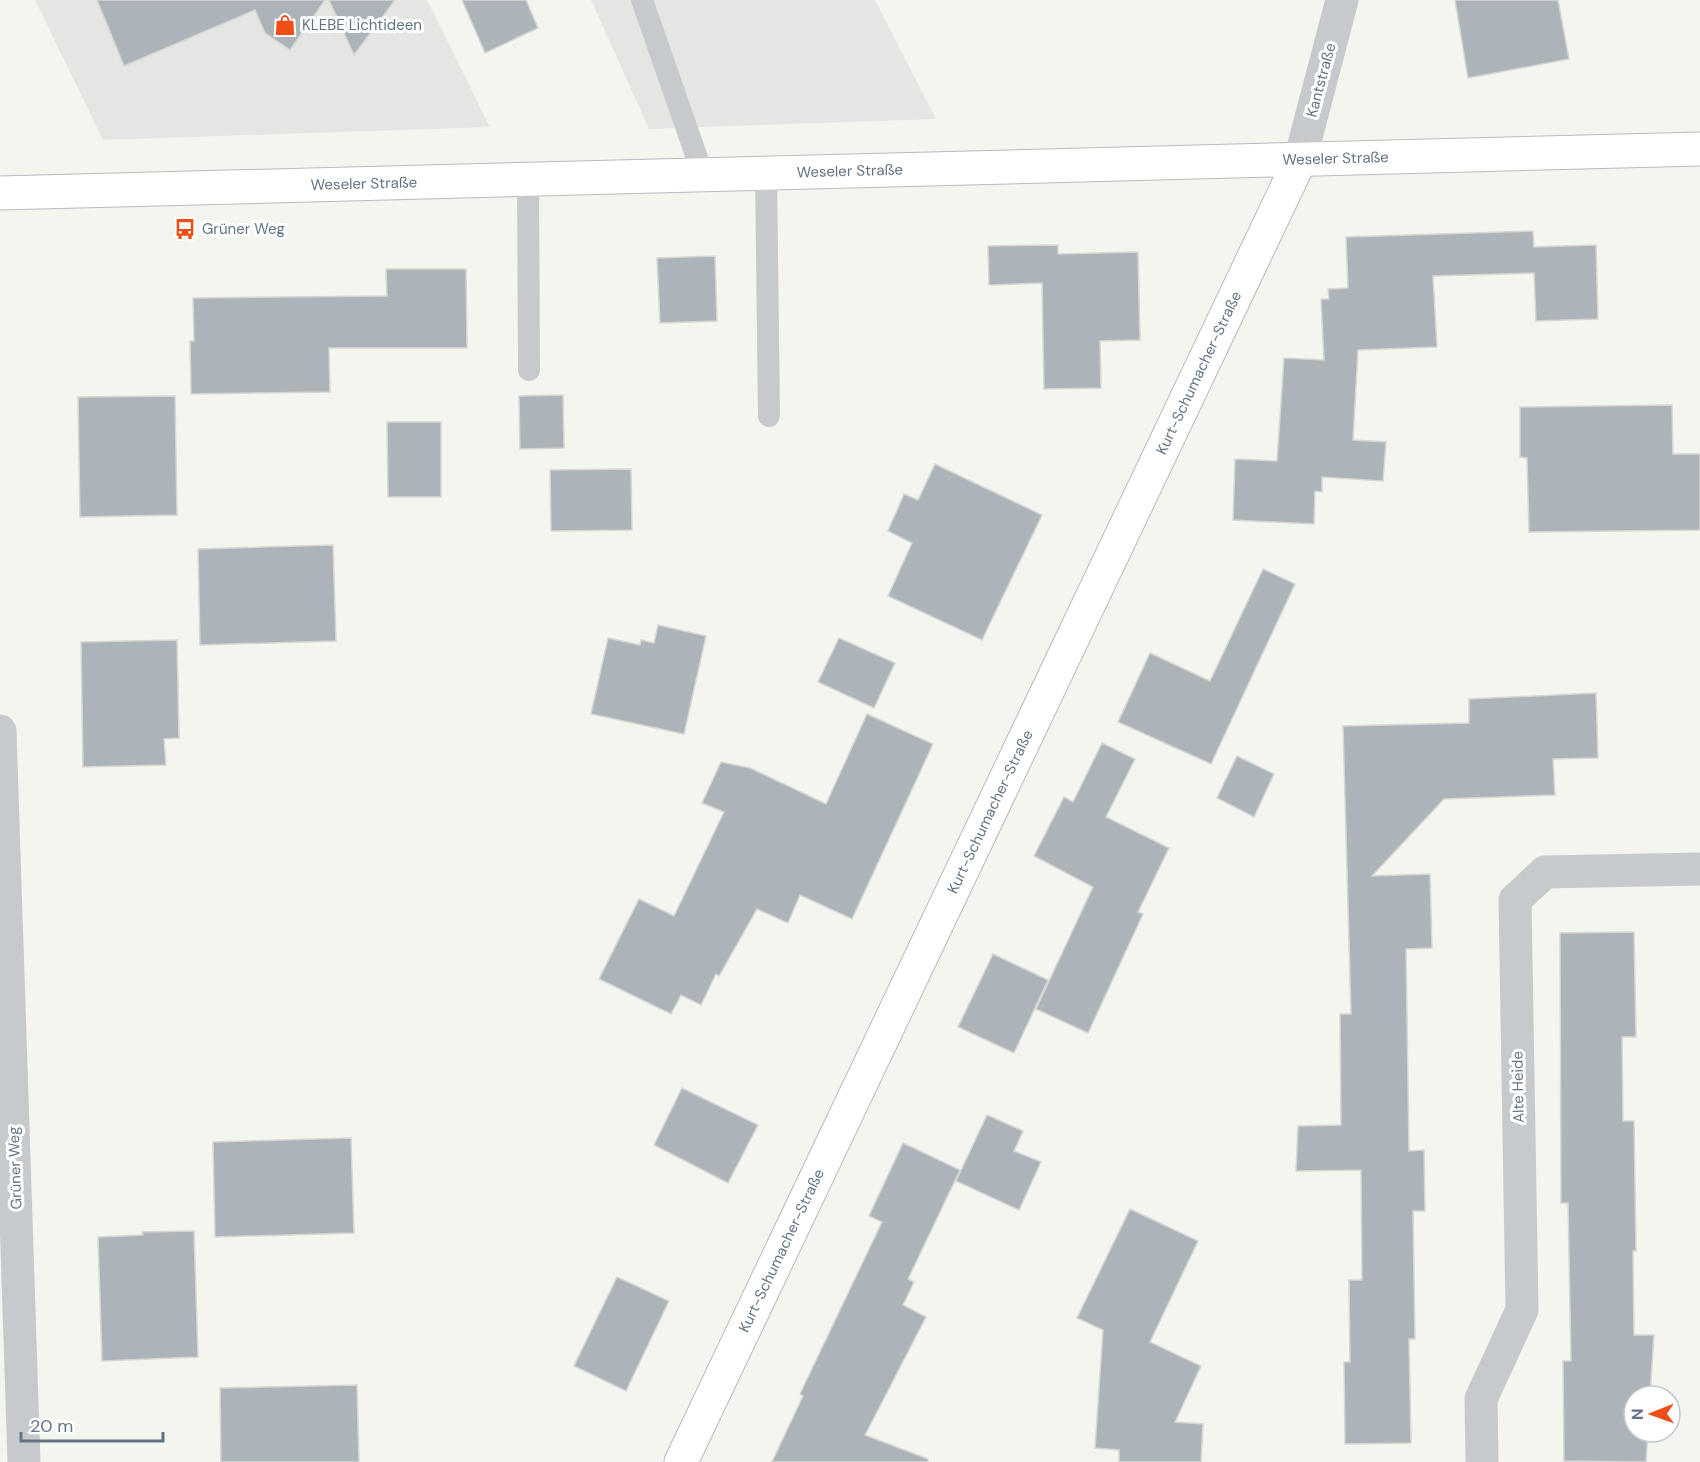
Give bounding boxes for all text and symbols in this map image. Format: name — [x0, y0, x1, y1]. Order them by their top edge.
shop icon: KLEBE Lichtideen — [273, 13, 297, 37]
place label: KLEBE Lichtideen — [302, 15, 422, 35]
street label: Kantstraße — [1301, 41, 1341, 119]
street label: Weseler Straße — [1282, 147, 1389, 170]
street label: Weseler Straße — [796, 160, 903, 182]
street label: Weseler Straße — [310, 172, 417, 195]
bus stop icon: Grüner Weg — [173, 217, 197, 241]
place label: Grüner Weg — [202, 219, 285, 239]
street label: Kurt-Schumacher-Straße — [1151, 288, 1246, 458]
street label: Kurt-Schumacher-Straße — [943, 727, 1038, 897]
street label: Alte Heide — [1507, 1051, 1529, 1123]
street label: Grüner Weg — [4, 1126, 26, 1210]
street label: Kurt-Schumacher-Straße — [734, 1166, 829, 1336]
north arrow — [1622, 1384, 1682, 1444]
scale bar — [21, 1405, 164, 1443]
text: N — [1627, 1408, 1648, 1420]
text: 20 m — [30, 1414, 73, 1438]

